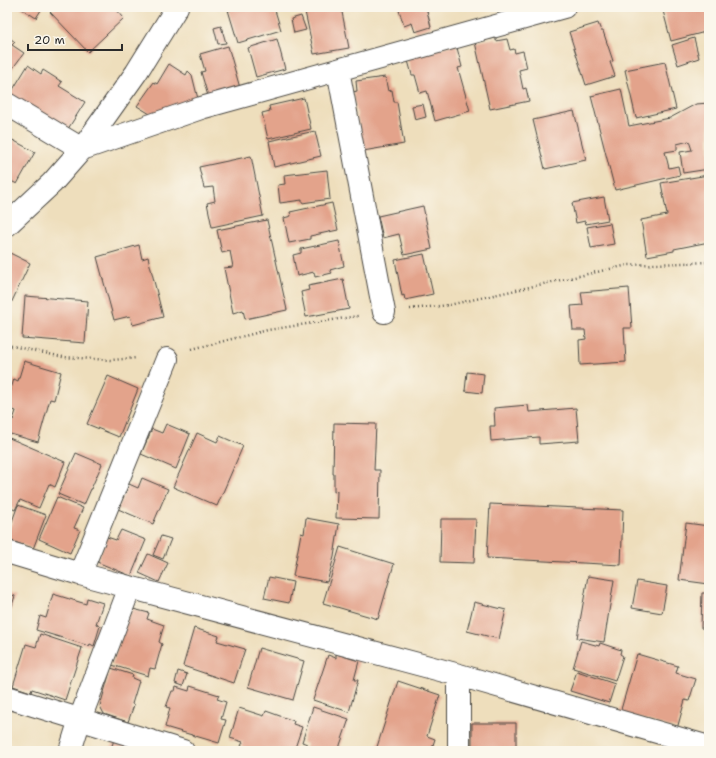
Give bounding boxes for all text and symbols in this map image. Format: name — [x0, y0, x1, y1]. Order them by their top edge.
scale bar — [28, 26, 122, 52]
text: 20 m — [34, 32, 65, 48]

